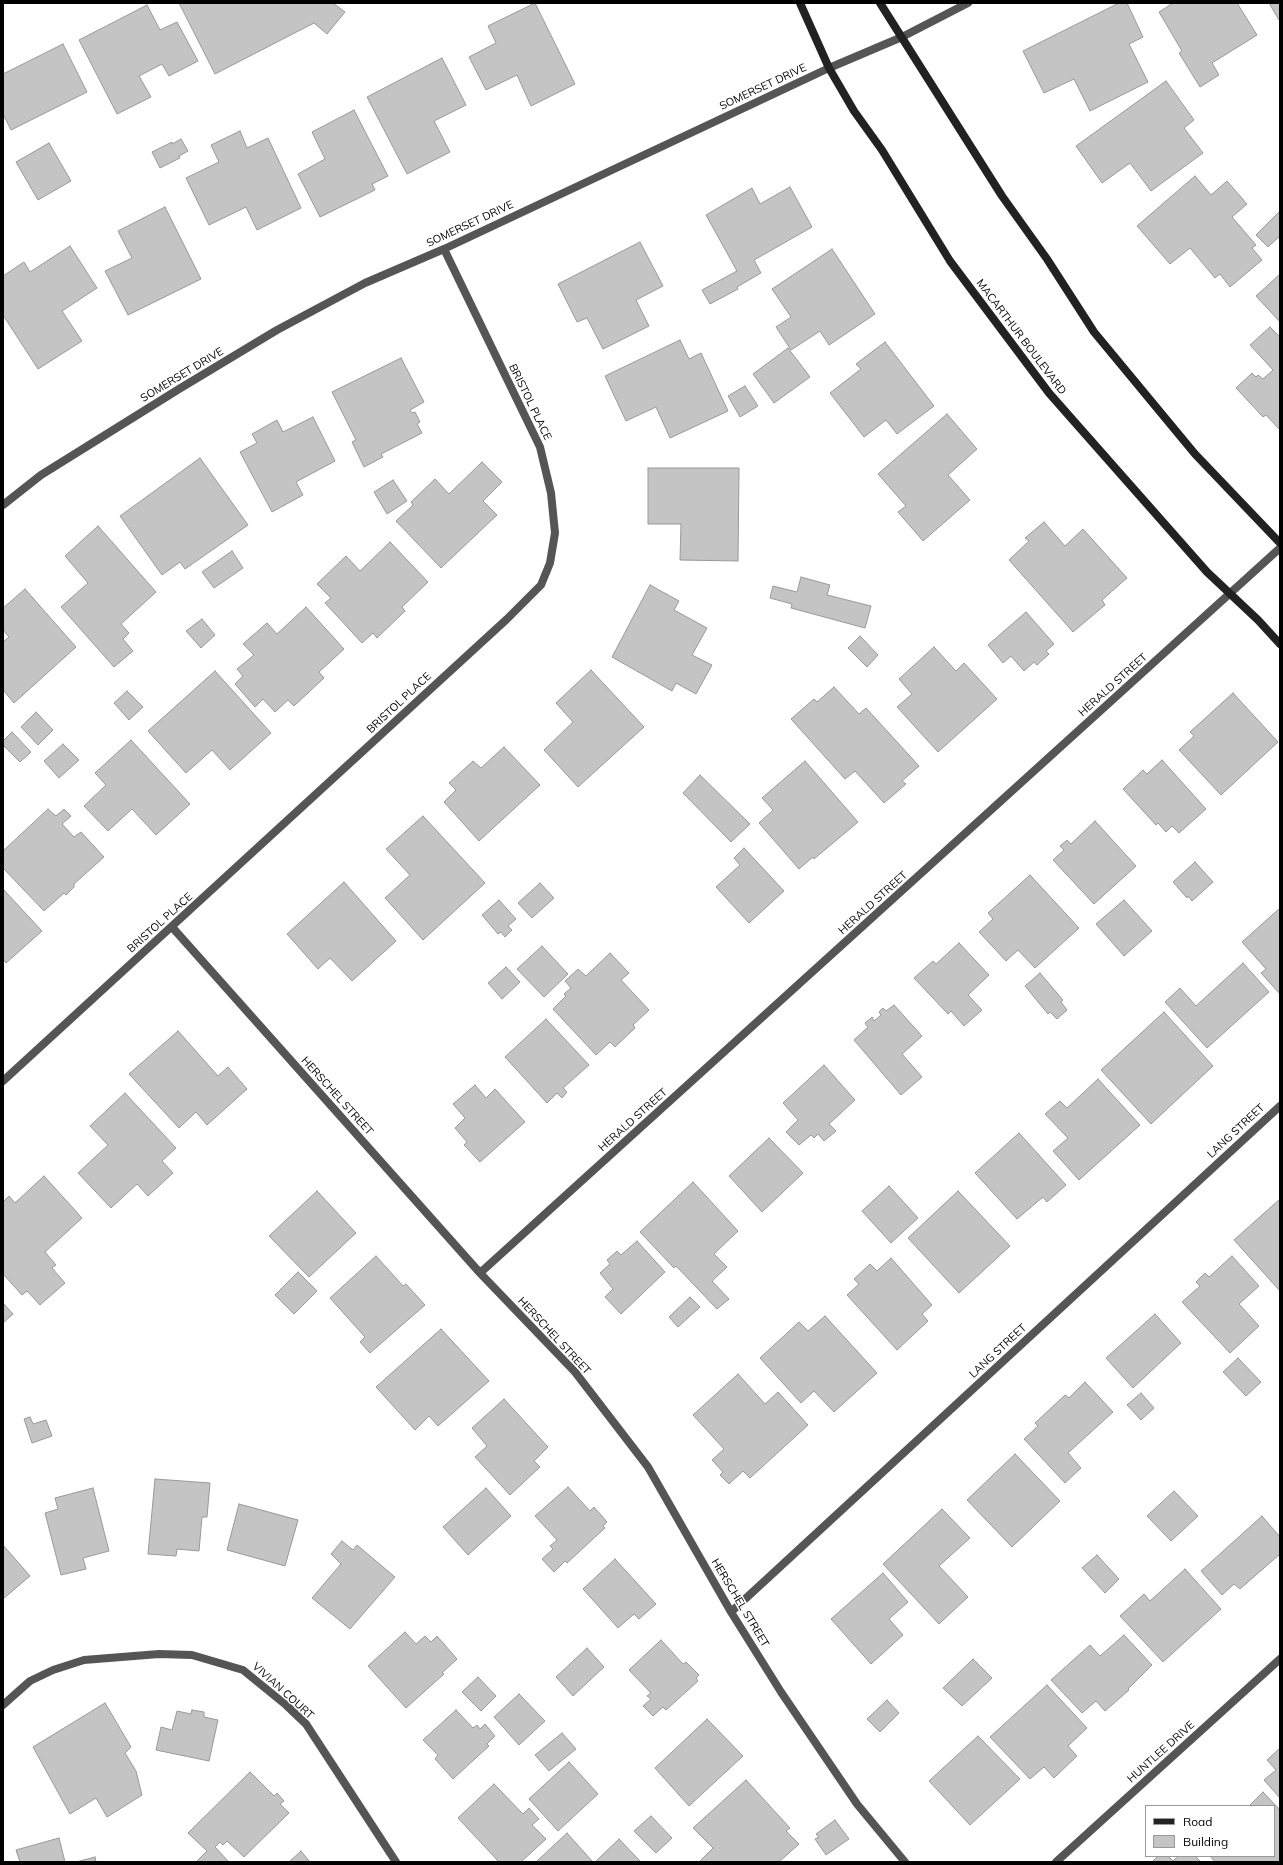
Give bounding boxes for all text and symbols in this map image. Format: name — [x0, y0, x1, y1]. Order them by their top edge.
street label: SOMERSET DRIVE — [717, 61, 809, 113]
street label: SOMERSET DRIVE — [424, 198, 516, 250]
street label: MACARTHUR BOULEVARD — [973, 277, 1069, 397]
street label: SOMERSET DRIVE — [138, 345, 226, 405]
street label: BRISTOL PLACE — [506, 362, 554, 442]
street label: HERALD STREET — [1076, 651, 1150, 719]
street label: BRISTOL PLACE — [364, 670, 434, 736]
street label: HERALD STREET — [836, 869, 910, 937]
street label: BRISTOL PLACE — [125, 890, 195, 956]
street label: HERSCHEL STREET — [298, 1054, 376, 1138]
street label: HERALD STREET — [596, 1086, 670, 1154]
street label: LANG STREET — [1205, 1101, 1267, 1161]
street label: HERSCHEL STREET — [515, 1295, 593, 1377]
street label: LANG STREET — [967, 1321, 1029, 1381]
street label: HERSCHEL STREET — [708, 1556, 772, 1650]
street label: VIVIAN COURT — [250, 1660, 316, 1722]
street label: HUNTLEE DRIVE — [1125, 1718, 1197, 1786]
legend — [1145, 1805, 1275, 1857]
text: Road — [1183, 1814, 1212, 1829]
text: Building — [1183, 1834, 1228, 1849]

